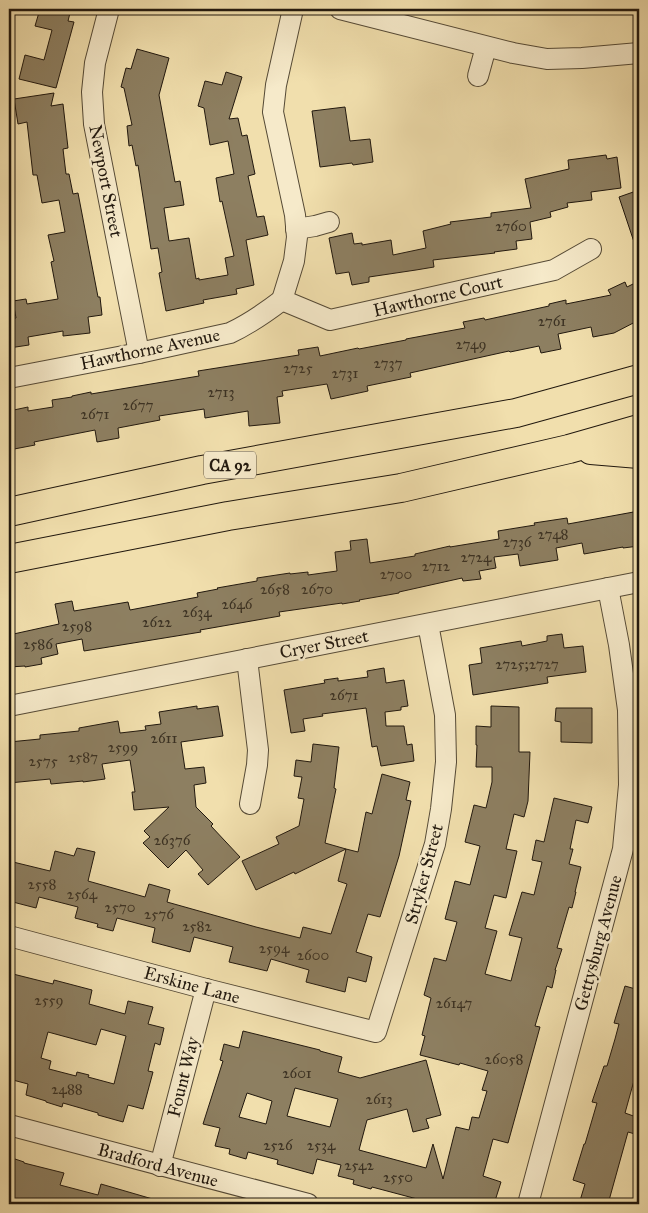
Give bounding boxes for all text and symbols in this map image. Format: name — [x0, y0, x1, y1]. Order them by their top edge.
street label: Newport Street — [84, 123, 128, 240]
house number: 2760 — [495, 217, 527, 235]
street label: Hawthorne Court — [371, 270, 506, 322]
house number: 2761 — [538, 312, 566, 330]
street label: Hawthorne Avenue — [78, 323, 222, 375]
house number: 2749 — [455, 335, 487, 353]
house number: 2737 — [373, 354, 403, 372]
house number: 2725 — [283, 359, 313, 377]
house number: 2731 — [332, 364, 359, 382]
house number: 2713 — [208, 383, 234, 401]
house number: 2677 — [122, 396, 154, 414]
house number: 2671 — [80, 405, 110, 423]
road number: CA 92 — [204, 452, 256, 478]
house number: 2748 — [538, 525, 569, 543]
house number: 2736 — [503, 533, 533, 551]
house number: 2724 — [461, 548, 492, 566]
house number: 2712 — [422, 557, 451, 575]
house number: 2700 — [380, 565, 412, 583]
house number: 2658 — [260, 580, 290, 598]
house number: 2670 — [301, 580, 333, 598]
house number: 2646 — [221, 595, 254, 613]
house number: 2634 — [182, 603, 212, 621]
house number: 2622 — [142, 613, 173, 631]
house number: 2598 — [62, 617, 92, 635]
street label: Cryer Street — [278, 624, 371, 663]
house number: 2586 — [23, 635, 54, 653]
house number: 2725;2727 — [495, 655, 559, 673]
house number: 2671 — [329, 686, 359, 704]
house number: 2611 — [151, 729, 177, 747]
house number: 2599 — [108, 738, 138, 756]
house number: 2587 — [68, 748, 98, 766]
house number: 2575 — [28, 752, 58, 770]
street label: Stryker Street — [400, 821, 448, 927]
house number: 26376 — [154, 831, 192, 849]
street label: Gettysburg Avenue — [569, 873, 628, 1014]
house number: 2558 — [27, 875, 57, 893]
house number: 2564 — [67, 885, 98, 903]
house number: 2570 — [105, 898, 136, 916]
house number: 2576 — [144, 905, 175, 923]
house number: 2582 — [182, 917, 212, 935]
house number: 2594 — [259, 939, 290, 957]
house number: 2600 — [297, 946, 329, 964]
street label: Erskine Lane — [141, 962, 243, 1008]
house number: 2559 — [34, 991, 64, 1009]
house number: 26147 — [436, 994, 472, 1012]
street label: Fount Way — [162, 1034, 204, 1119]
house number: 26058 — [485, 1050, 523, 1068]
house number: 2601 — [282, 1064, 312, 1082]
house number: 2488 — [51, 1080, 83, 1098]
house number: 2613 — [366, 1090, 392, 1108]
house number: 2526 — [263, 1136, 294, 1154]
house number: 2534 — [307, 1136, 336, 1154]
street label: Bradford Avenue — [95, 1138, 221, 1192]
house number: 2542 — [344, 1156, 374, 1174]
house number: 2550 — [383, 1168, 413, 1186]

